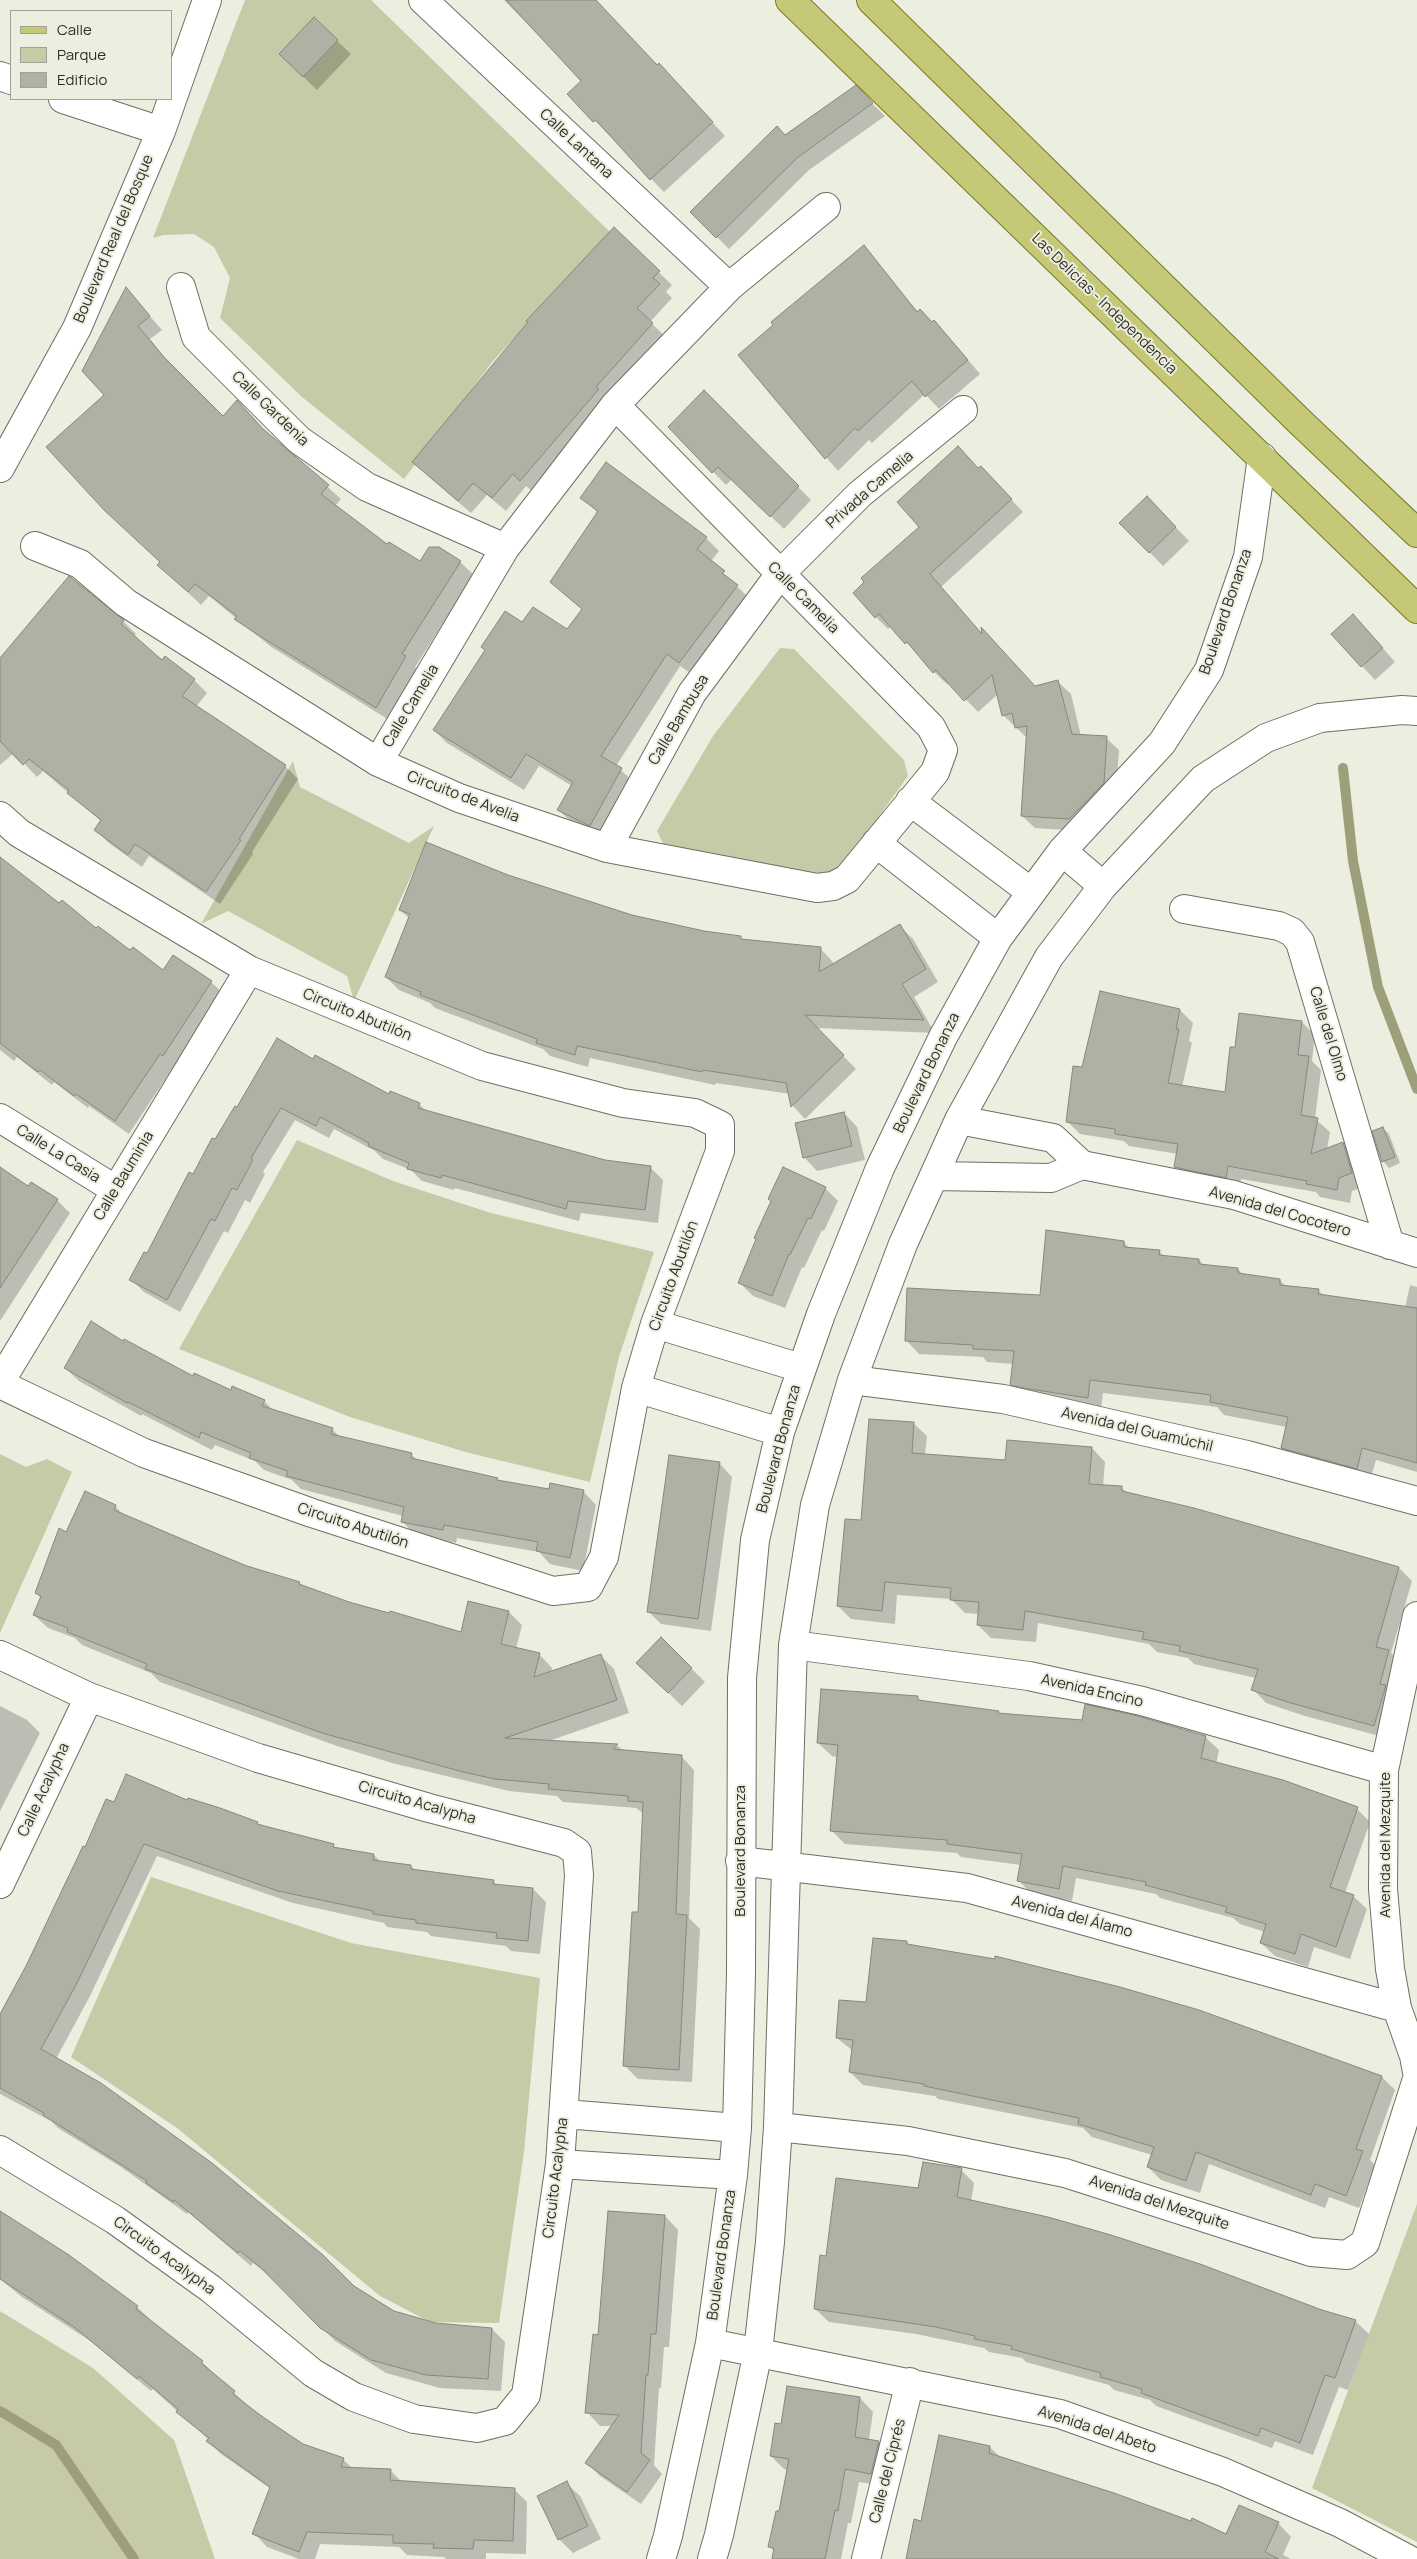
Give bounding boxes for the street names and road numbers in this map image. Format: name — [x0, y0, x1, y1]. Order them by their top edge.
street label: Calle Lantana — [535, 105, 617, 183]
street label: Boulevard Real del Bosque — [70, 152, 158, 326]
street label: Las Delicias - Independencia — [1028, 230, 1180, 378]
street label: Calle Gardenia — [228, 368, 312, 450]
street label: Privada Camelia — [823, 447, 917, 533]
street label: Boulevard Bonanza — [1196, 547, 1256, 677]
street label: Calle Camelia — [764, 559, 842, 637]
street label: Calle Camelia — [379, 661, 443, 751]
street label: Calle Bambusa — [645, 672, 713, 768]
street label: Circuito de Avelia — [404, 767, 522, 827]
street label: Circuito Abutilón — [300, 985, 414, 1045]
street label: Calle del Olmo — [1305, 985, 1351, 1083]
street label: Boulevard Bonanza — [890, 1010, 964, 1136]
street label: Calle La Casia — [13, 1121, 103, 1187]
street label: Calle Bauminia — [90, 1128, 158, 1224]
street label: Avenida del Cocotero — [1207, 1183, 1353, 1241]
street label: Circuito Abutilón — [646, 1218, 702, 1334]
street label: Boulevard Bonanza — [753, 1383, 805, 1515]
street label: Avenida del Guamúchil — [1059, 1404, 1215, 1456]
street label: Circuito Abutilón — [295, 1500, 411, 1552]
street label: Avenida Encino — [1039, 1671, 1145, 1711]
street label: Calle Acalypha — [14, 1740, 74, 1840]
street label: Avenida del Mezquite — [1377, 1772, 1395, 1918]
street label: Circuito Acalypha — [356, 1778, 478, 1828]
street label: Boulevard Bonanza — [732, 1785, 750, 1917]
street label: Avenida del Álamo — [1010, 1892, 1134, 1942]
street label: Circuito Acalypha — [540, 2117, 572, 2239]
street label: Avenida del Mezquite — [1087, 2172, 1231, 2234]
street label: Boulevard Bonanza — [704, 2189, 740, 2321]
street label: Circuito Acalypha — [110, 2213, 218, 2299]
street label: Avenida del Abeto — [1036, 2402, 1158, 2458]
street label: Calle del Ciprés — [866, 2417, 910, 2525]

